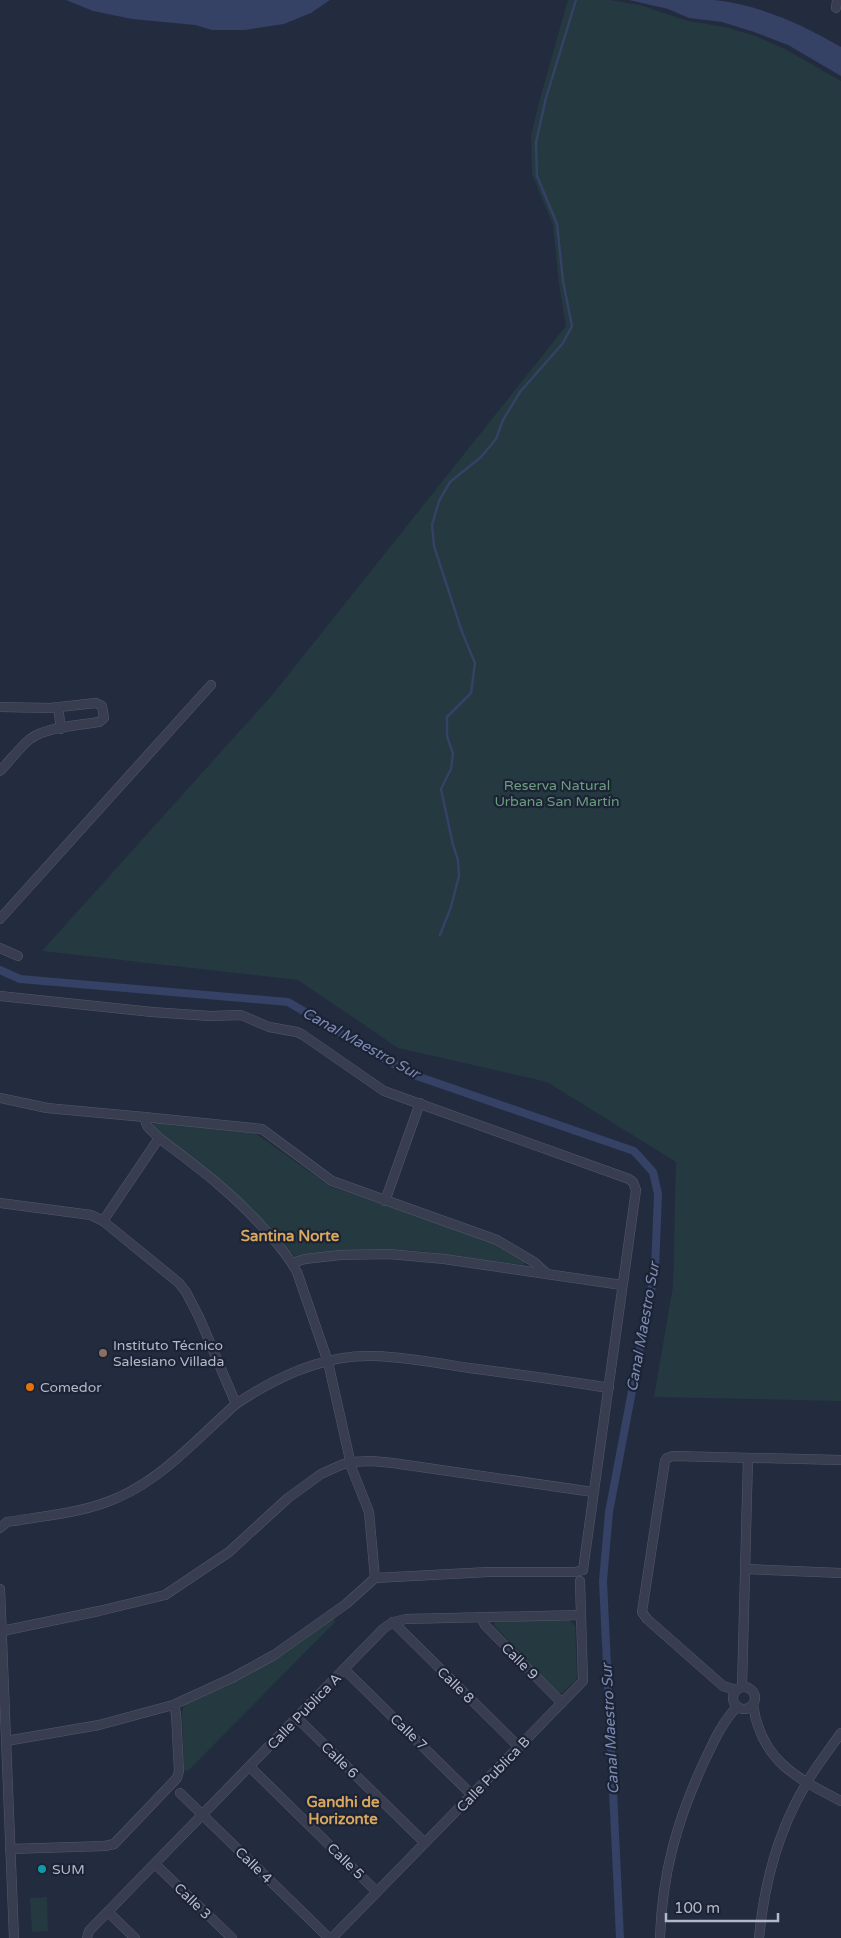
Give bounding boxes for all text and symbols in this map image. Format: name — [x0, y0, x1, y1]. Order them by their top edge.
park label: Reserva Natural Urbana San Martín — [494, 777, 620, 810]
water label: Canal Maestro Sur — [299, 1003, 425, 1084]
district label: Santina Norte — [241, 1227, 340, 1245]
water label: Canal Maestro Sur — [623, 1259, 664, 1393]
place label: Instituto Técnico Salesiano Villada — [113, 1337, 224, 1370]
marker: Instituto Técnico Salesiano Villada — [97, 1347, 109, 1359]
place label: Comedor — [40, 1379, 102, 1396]
marker: Comedor — [24, 1381, 36, 1393]
street label: Calle 9 — [498, 1639, 542, 1683]
water label: Canal Maestro Sur — [597, 1661, 622, 1795]
street label: Calle 8 — [434, 1664, 478, 1707]
street label: Calle Publica A — [264, 1670, 345, 1753]
street label: Calle 7 — [387, 1711, 431, 1754]
street label: Calle Publica B — [453, 1733, 534, 1816]
street label: Calle 6 — [318, 1739, 362, 1782]
district label: Gandhi de Horizonte — [306, 1793, 380, 1828]
street label: Calle 5 — [324, 1840, 368, 1883]
street label: Calle 4 — [232, 1844, 276, 1887]
place label: SUM — [52, 1861, 85, 1878]
marker: SUM — [36, 1863, 48, 1875]
street label: Calle 3 — [171, 1880, 215, 1923]
scale bar — [666, 1890, 778, 1922]
text: 100 m — [674, 1899, 720, 1917]

